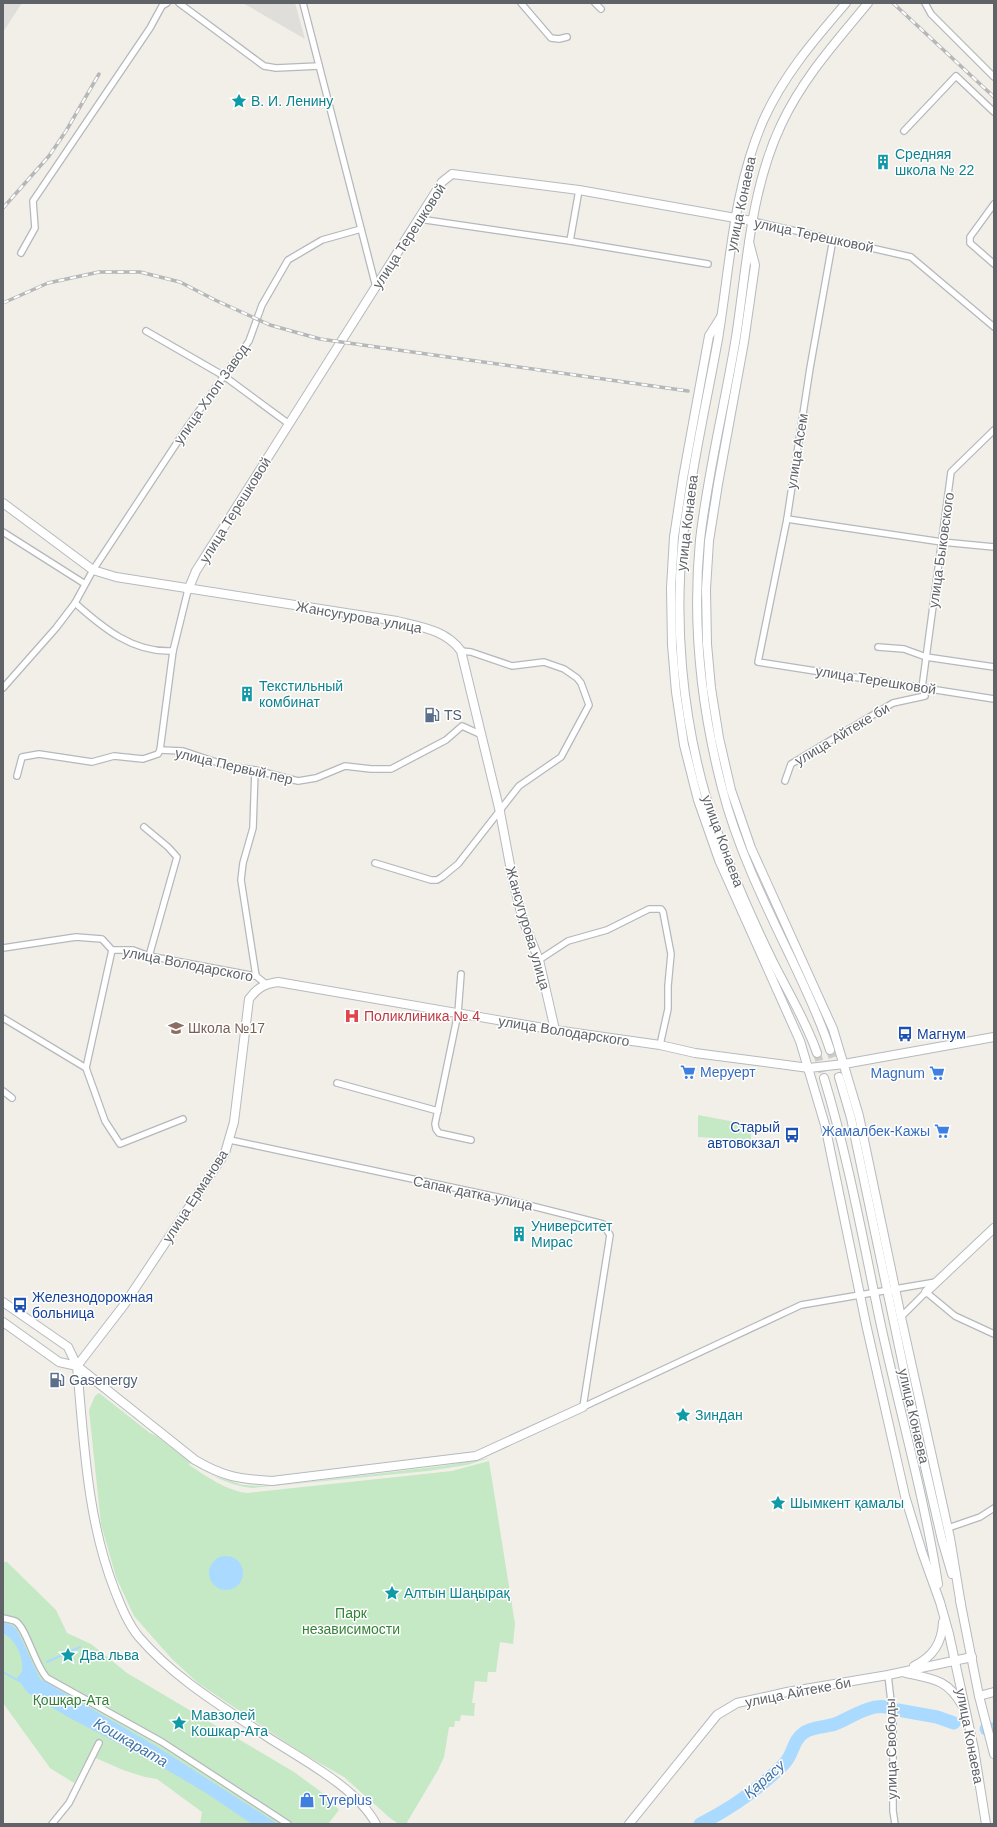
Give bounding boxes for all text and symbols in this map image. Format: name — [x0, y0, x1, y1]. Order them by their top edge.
place icon: В. И. Ленину — [230, 92, 248, 110]
place label: В. И. Ленину — [251, 93, 333, 109]
place label: Средняя школа № 22 — [895, 146, 975, 178]
building icon: Средняя школа № 22 — [874, 153, 892, 171]
street label: улица Конаева — [723, 155, 759, 253]
street label: улица Терешковой — [369, 181, 449, 291]
street label: улица Терешковой — [753, 215, 875, 255]
street label: улица Хлоп Завод — [170, 341, 252, 447]
street label: улица Асем — [783, 412, 811, 490]
street label: улица Терешковой — [196, 454, 274, 566]
street label: улица Конаева — [673, 474, 701, 572]
street label: улица Быковского — [925, 491, 957, 609]
street label: Жансугурова улица — [295, 598, 423, 636]
street label: улица Терешковой — [815, 663, 937, 697]
place label: Текстильный комбинат — [259, 678, 343, 710]
building icon: Текстильный комбинат — [238, 685, 256, 703]
street label: улица Айтеке би — [792, 699, 892, 769]
fuel station icon: TS — [423, 706, 441, 724]
place label: TS — [444, 707, 462, 723]
street label: улица Первый пер — [174, 745, 295, 787]
street label: улица Конаева — [699, 793, 747, 889]
street label: Жансугурова улица — [503, 864, 553, 992]
street label: улица Володарского — [121, 944, 255, 985]
hospital icon: Поликлиника № 4 — [343, 1007, 361, 1025]
place label: Поликлиника № 4 — [364, 1008, 480, 1024]
street label: улица Володарского — [497, 1013, 631, 1049]
school or university icon: Школа №17 — [167, 1019, 185, 1037]
place label: Школа №17 — [188, 1020, 265, 1036]
bus stop icon: Магнум — [896, 1025, 914, 1043]
place label: Магнум — [917, 1026, 966, 1042]
supermarket icon: Меруерт — [679, 1063, 697, 1081]
place label: Меруерт — [700, 1064, 756, 1080]
supermarket icon: Magnum — [928, 1064, 946, 1082]
place label: Magnum — [871, 1065, 925, 1081]
place label: Старый автовокзал — [707, 1119, 780, 1151]
supermarket icon: Жамалбек-Кажы — [933, 1122, 951, 1140]
place label: Жамалбек-Кажы — [822, 1123, 930, 1139]
bus stop icon: Старый автовокзал — [783, 1126, 801, 1144]
street label: улица Ерманова — [159, 1146, 231, 1245]
street label: Сапак датка улица — [412, 1172, 535, 1214]
place label: Университет Мирас — [531, 1218, 613, 1250]
building icon: Университет Мирас — [510, 1225, 528, 1243]
place label: Железнодорожная больница — [32, 1289, 153, 1321]
bus stop icon: Железнодорожная больница — [11, 1296, 29, 1314]
street label: улица Конаева — [895, 1367, 933, 1465]
fuel station icon: Gasenergy — [48, 1371, 66, 1389]
place label: Gasenergy — [69, 1372, 137, 1388]
place icon: Зиндан — [674, 1406, 692, 1424]
place label: Зиндан — [695, 1407, 743, 1423]
place icon: Шымкент қамалы — [769, 1494, 787, 1512]
place label: Шымкент қамалы — [790, 1495, 904, 1511]
place icon: Алтын Шаңырақ — [383, 1584, 401, 1602]
place label: Алтын Шаңырақ — [404, 1585, 511, 1601]
park label: Парк независимости — [302, 1605, 400, 1637]
place icon: Два льва — [59, 1646, 77, 1664]
place label: Два льва — [80, 1647, 139, 1663]
street label: улица Айтеке би — [744, 1674, 852, 1710]
street label: улица Конаева — [953, 1687, 987, 1785]
park label: Қошқар-Ата — [33, 1692, 110, 1708]
street label: улица Свободы — [882, 1698, 900, 1800]
place label: Мавзолей Кошкар-Ата — [191, 1707, 268, 1739]
water label: Кошкарата — [91, 1714, 171, 1770]
place icon: Мавзолей Кошкар-Ата — [170, 1714, 188, 1732]
water label: Қарасу — [740, 1756, 789, 1801]
shop icon: Tyreplus — [298, 1791, 316, 1809]
place label: Tyreplus — [319, 1792, 372, 1808]

